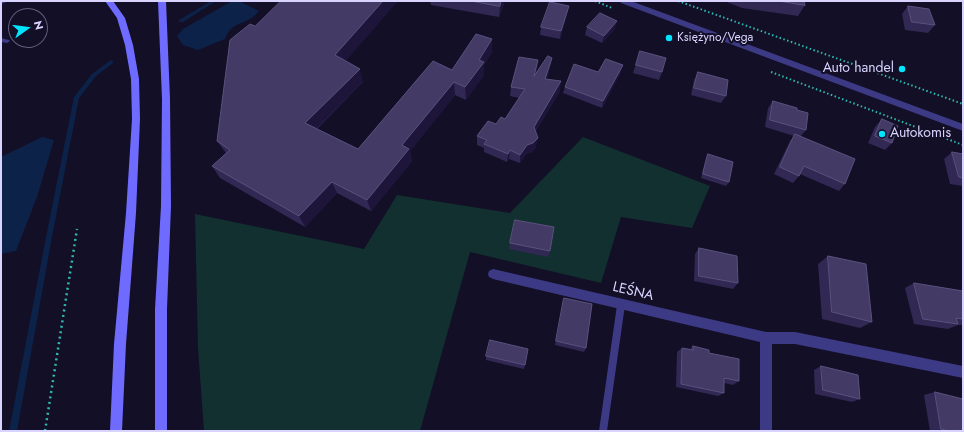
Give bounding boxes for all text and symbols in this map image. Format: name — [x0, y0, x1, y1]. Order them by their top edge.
north arrow — [8, 8, 48, 48]
text: N — [30, 19, 47, 32]
place label: Księżyno/Vega — [677, 31, 753, 45]
marker: Księżyno/Vega — [664, 33, 674, 43]
place label: Auto handel — [823, 61, 894, 77]
marker: Auto handel — [897, 64, 907, 74]
place label: Autokomis — [890, 126, 951, 142]
marker: Autokomis — [877, 129, 887, 139]
street label: LEŚNA — [611, 279, 655, 305]

